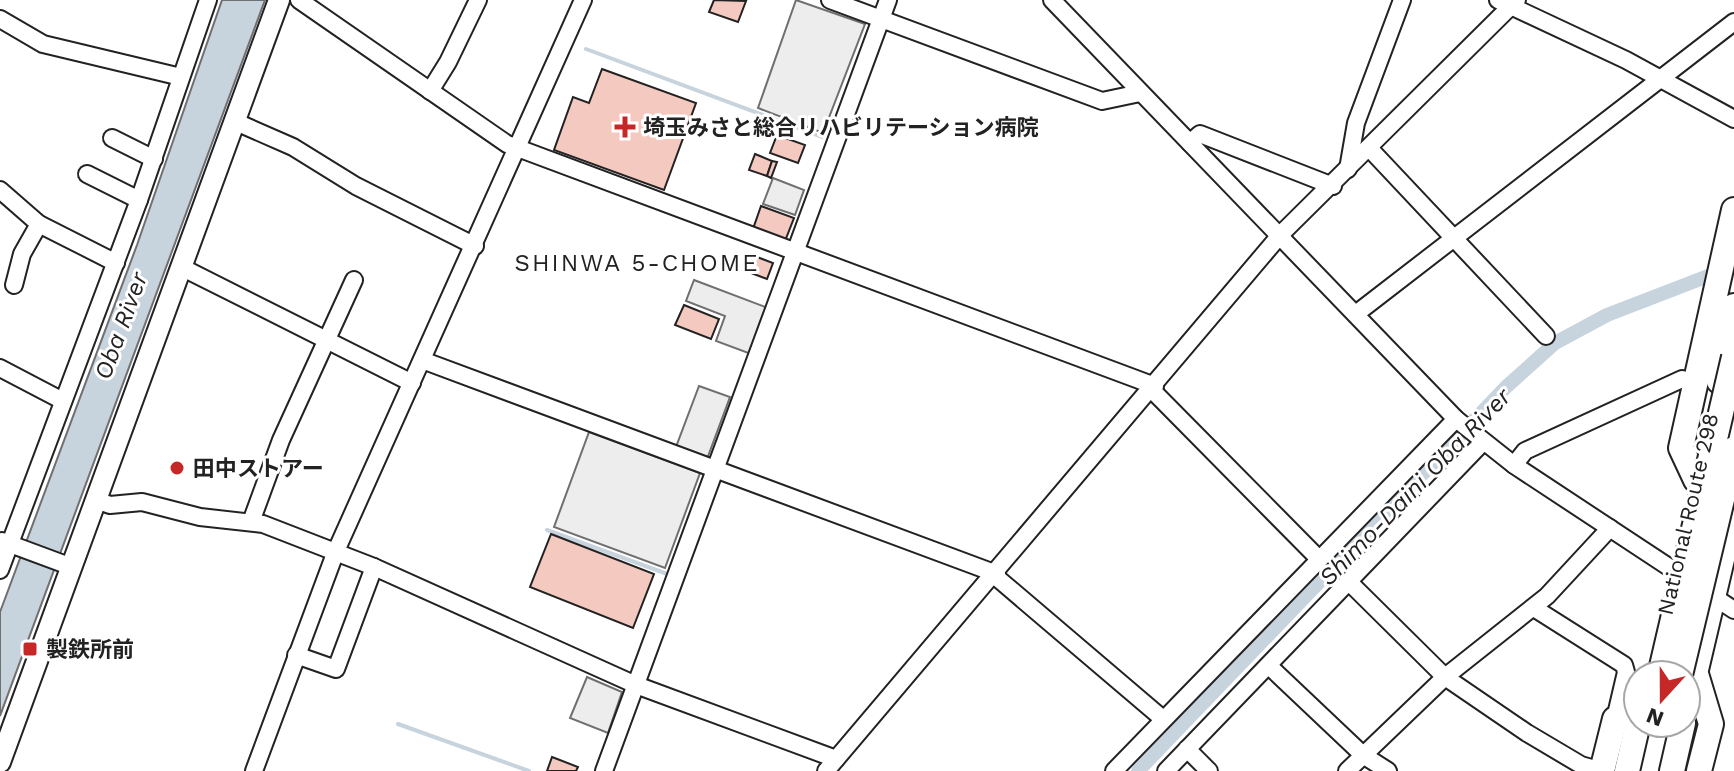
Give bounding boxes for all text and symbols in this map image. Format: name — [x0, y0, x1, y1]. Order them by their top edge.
place label: 埼玉みさと総合リハビリテーション病院 — [643, 115, 1039, 140]
marker: 埼玉みさと総合リハビリテーション病院 — [614, 116, 636, 138]
district label: SHINWA 5-CHOME — [515, 249, 759, 277]
water label: Oba River — [89, 267, 154, 383]
water label: Shimo-Daini Oba River — [1313, 381, 1518, 591]
street label: National Route 298 — [1653, 411, 1723, 617]
place label: 田中ストアー — [193, 456, 324, 481]
marker: 田中ストアー — [168, 459, 186, 477]
place label: 製鉄所前 — [46, 637, 134, 662]
marker: 製鉄所前 — [21, 640, 39, 658]
north arrow — [1622, 659, 1702, 739]
text: N — [1643, 703, 1667, 732]

